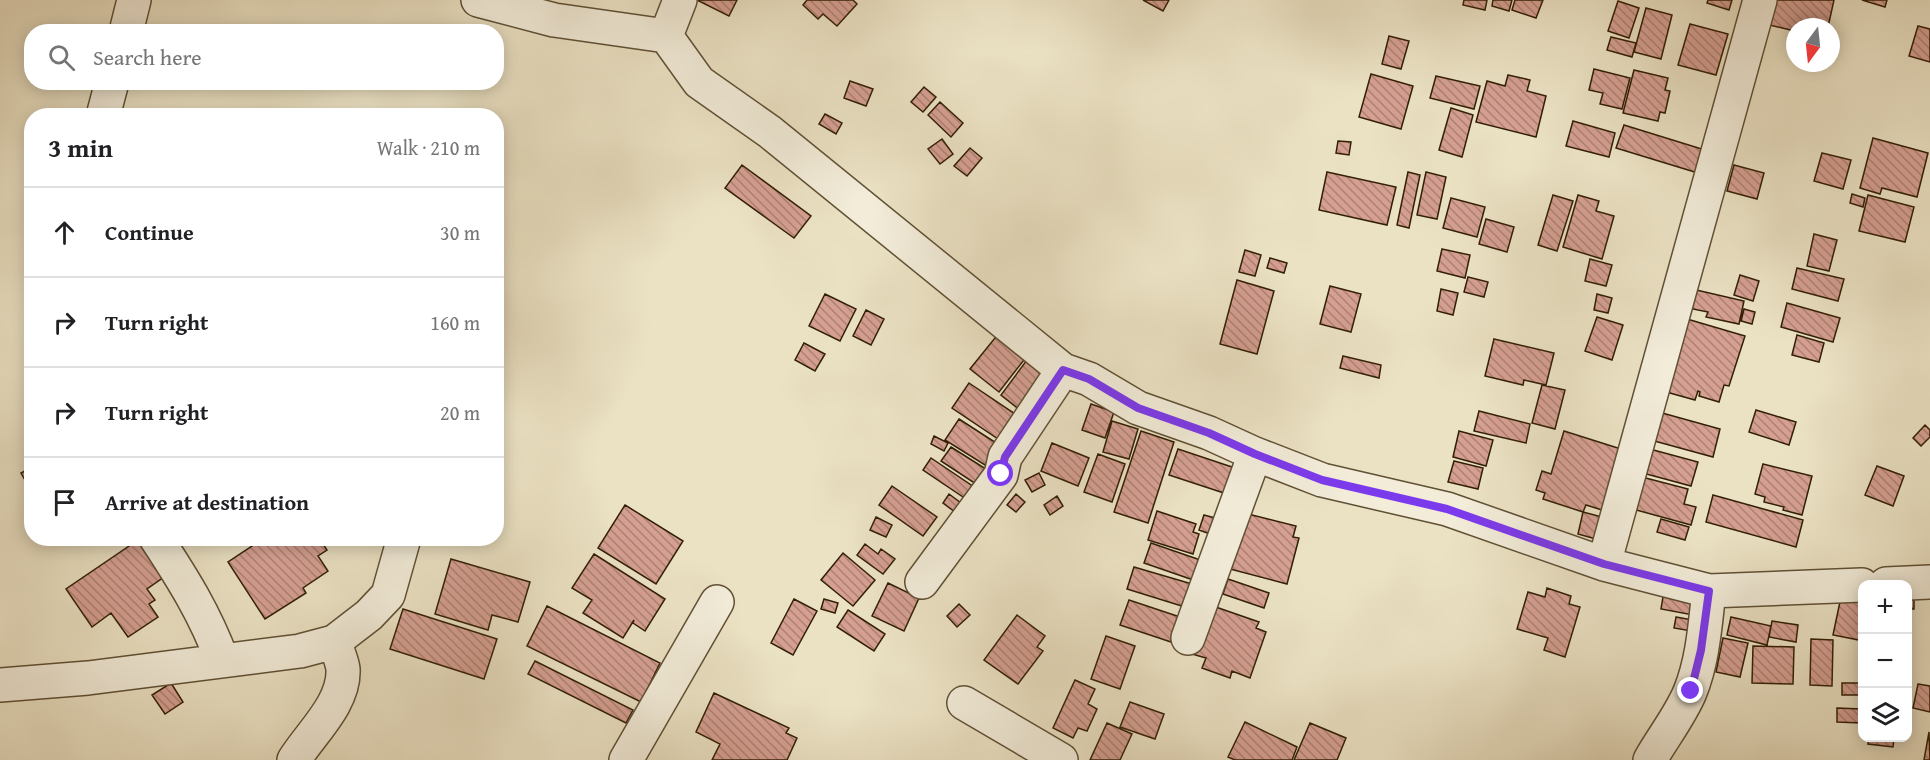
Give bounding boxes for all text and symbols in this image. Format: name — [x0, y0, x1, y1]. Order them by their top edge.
north arrow — [1786, 18, 1840, 72]
search box — [24, 24, 504, 90]
icon: search — [45, 41, 78, 74]
text: Search here — [93, 41, 202, 73]
text: 3 min — [48, 128, 113, 167]
text: Walk · 210 m — [377, 133, 480, 162]
icon: ahead — [48, 216, 81, 249]
text: Continue — [105, 216, 194, 248]
text: 30 m — [440, 218, 480, 247]
icon: right — [48, 306, 81, 339]
text: Turn right — [105, 306, 208, 338]
text: 160 m — [430, 308, 480, 337]
icon: right — [48, 396, 81, 429]
text: Turn right — [105, 396, 208, 428]
text: 20 m — [440, 398, 480, 427]
route start — [987, 460, 1013, 486]
icon: arrive — [48, 486, 81, 519]
text: Arrive at destination — [105, 486, 309, 518]
map controls — [1858, 580, 1912, 742]
button: + — [1858, 580, 1912, 634]
button: − — [1858, 634, 1912, 688]
route end — [1677, 677, 1703, 703]
button: layers — [1858, 688, 1912, 742]

